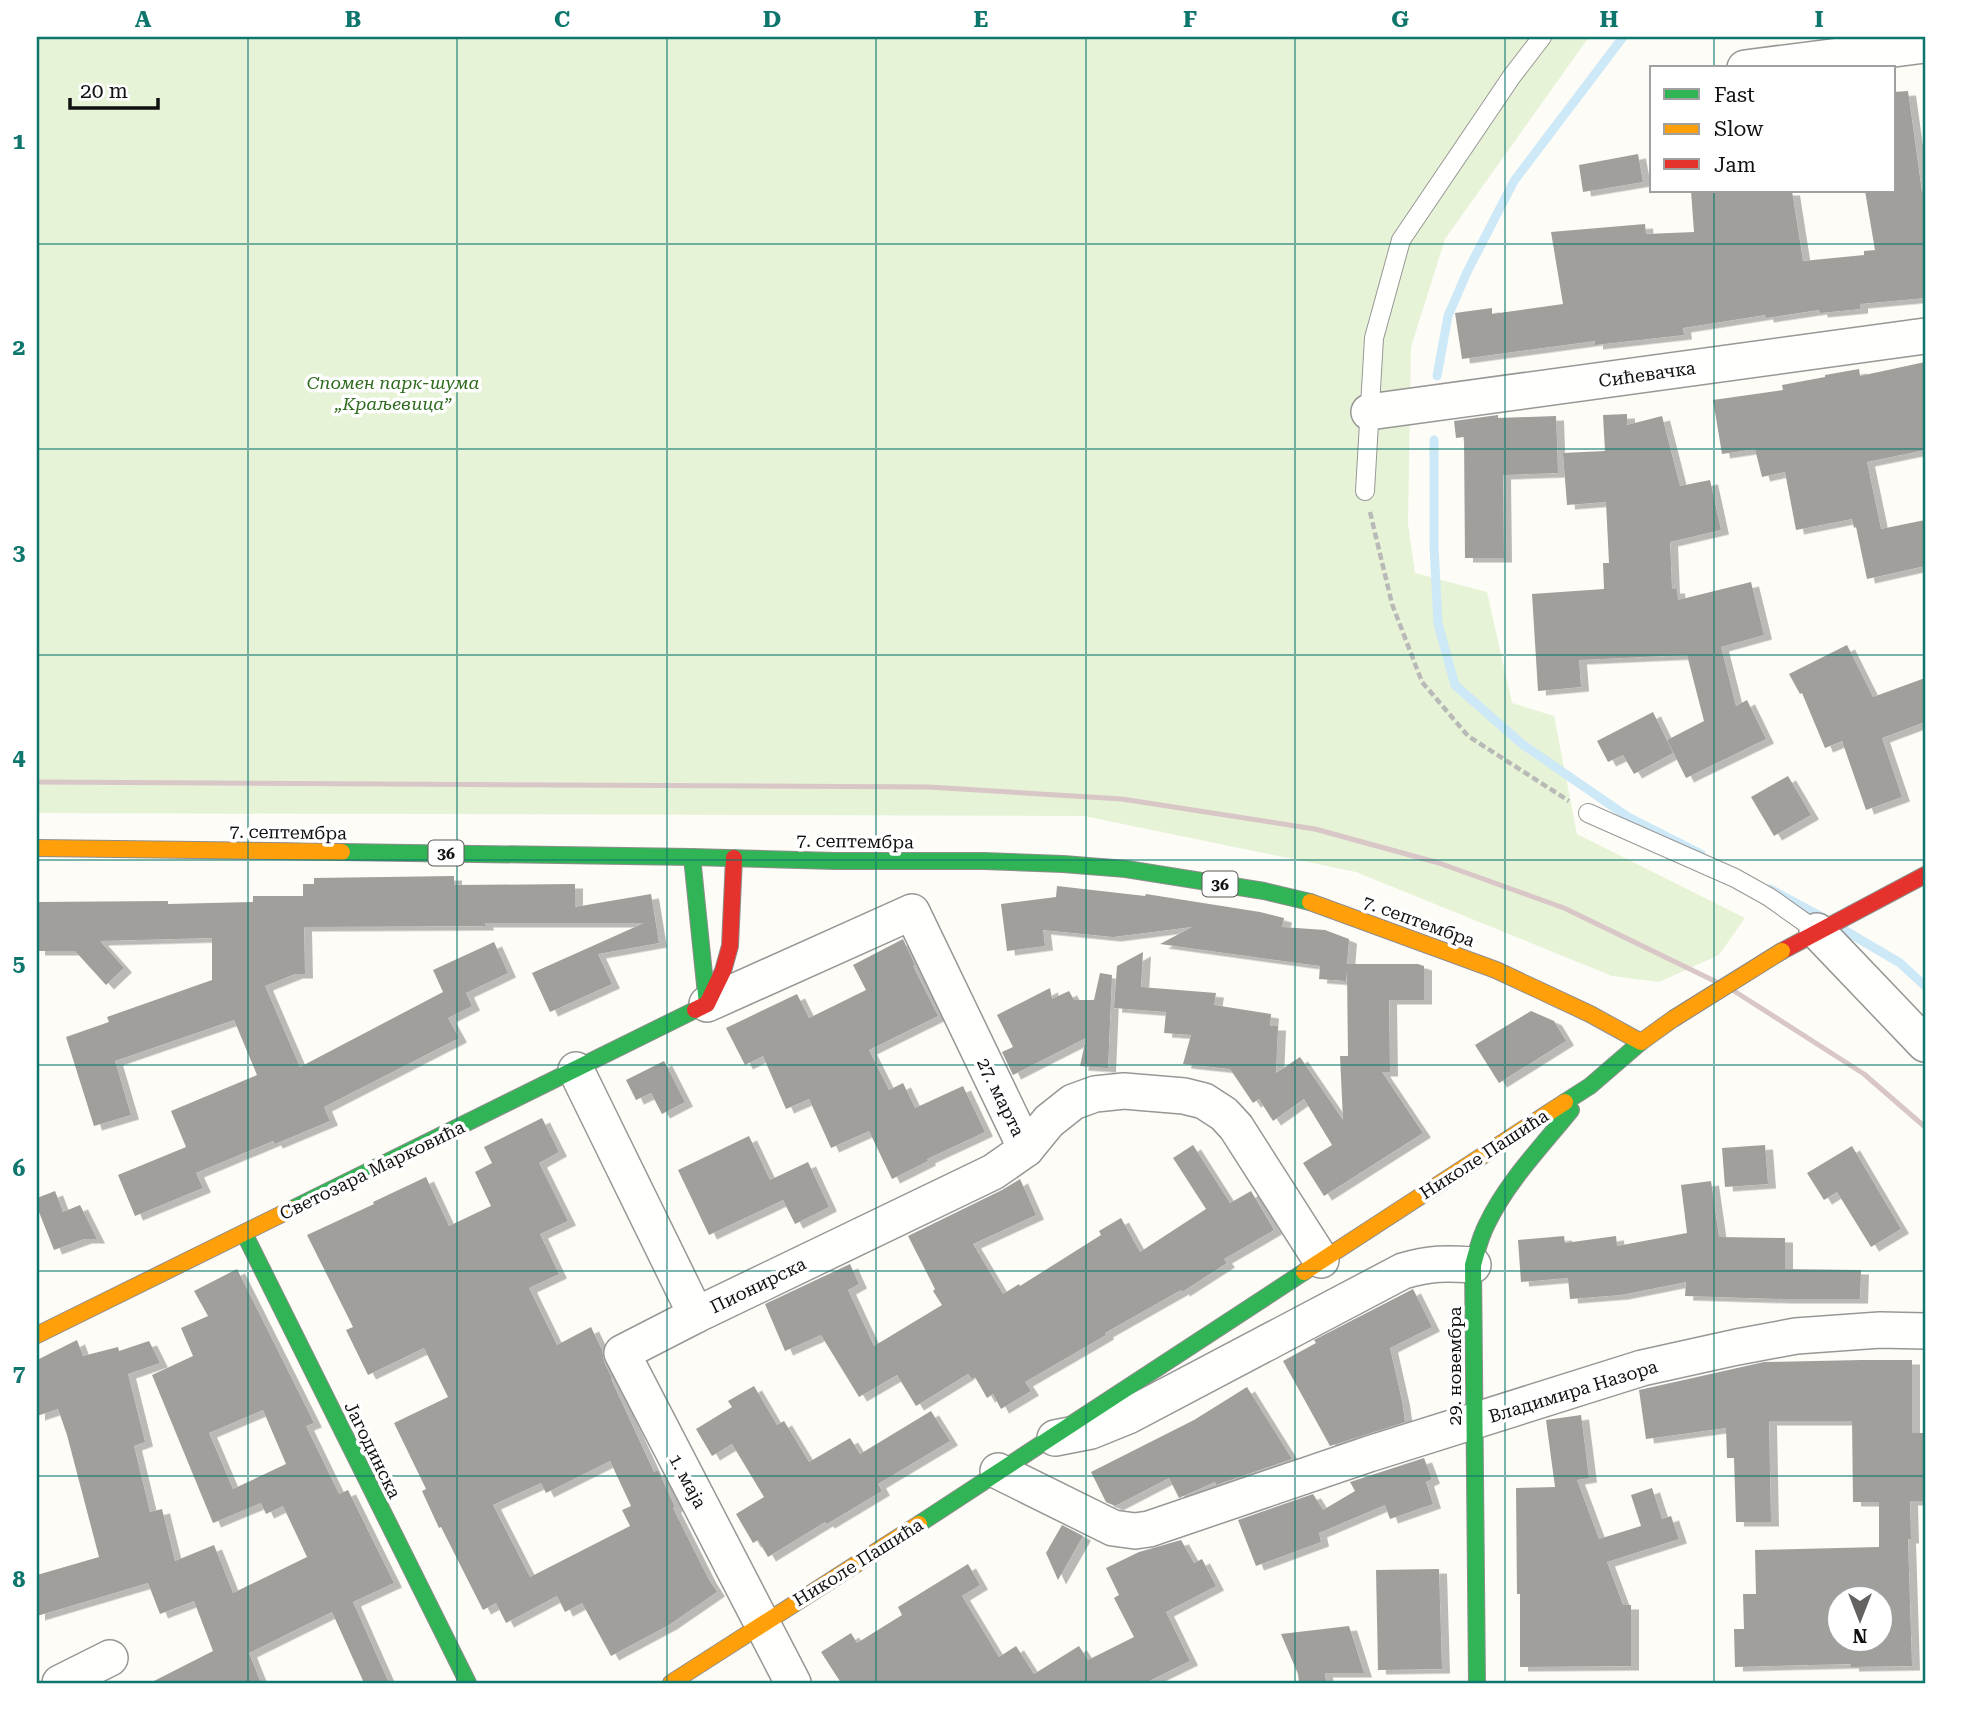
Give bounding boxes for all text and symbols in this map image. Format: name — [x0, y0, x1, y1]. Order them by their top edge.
text: A — [135, 6, 152, 33]
text: B — [345, 6, 361, 33]
text: C — [554, 6, 570, 33]
text: D — [763, 6, 781, 33]
text: E — [974, 6, 988, 33]
text: F — [1183, 6, 1197, 33]
text: G — [1391, 6, 1409, 33]
text: H — [1600, 6, 1619, 33]
text: I — [1814, 6, 1824, 33]
scale bar — [70, 66, 158, 110]
legend — [1650, 66, 1896, 192]
text: 20 m — [80, 79, 128, 103]
text: Fast — [1714, 83, 1755, 107]
text: Slow — [1714, 117, 1764, 141]
text: 1 — [13, 128, 26, 155]
text: Jam — [1714, 153, 1756, 177]
text: 2 — [13, 334, 25, 361]
street label: Сићевачка — [1597, 357, 1697, 391]
park label: Спомен парк-шума „Краљевица” — [307, 372, 479, 414]
text: 3 — [13, 539, 26, 566]
text: 4 — [13, 744, 26, 771]
street label: 7. септембра — [229, 820, 347, 844]
street label: 7. септембра — [796, 829, 914, 853]
road number: 36 — [428, 840, 464, 866]
road number: 36 — [1202, 872, 1238, 897]
street label: 7. септембра — [1360, 891, 1478, 951]
text: 5 — [13, 950, 26, 977]
street label: 27. марта — [973, 1054, 1029, 1140]
street label: Николе Пашића — [1416, 1104, 1552, 1203]
street label: Светозара Марковића — [276, 1116, 468, 1224]
text: 6 — [13, 1155, 26, 1182]
street label: Пионирска — [707, 1253, 810, 1317]
street label: 29. новембра — [1444, 1306, 1465, 1426]
street label: Владимира Назора — [1486, 1355, 1660, 1427]
text: 7 — [13, 1360, 26, 1387]
street label: Јагодинска — [341, 1398, 406, 1502]
street label: 1. маја — [665, 1450, 711, 1512]
street label: Николе Пашића — [789, 1513, 927, 1610]
text: 8 — [13, 1566, 26, 1593]
north arrow — [1826, 1584, 1896, 1654]
text: N — [1852, 1624, 1867, 1647]

